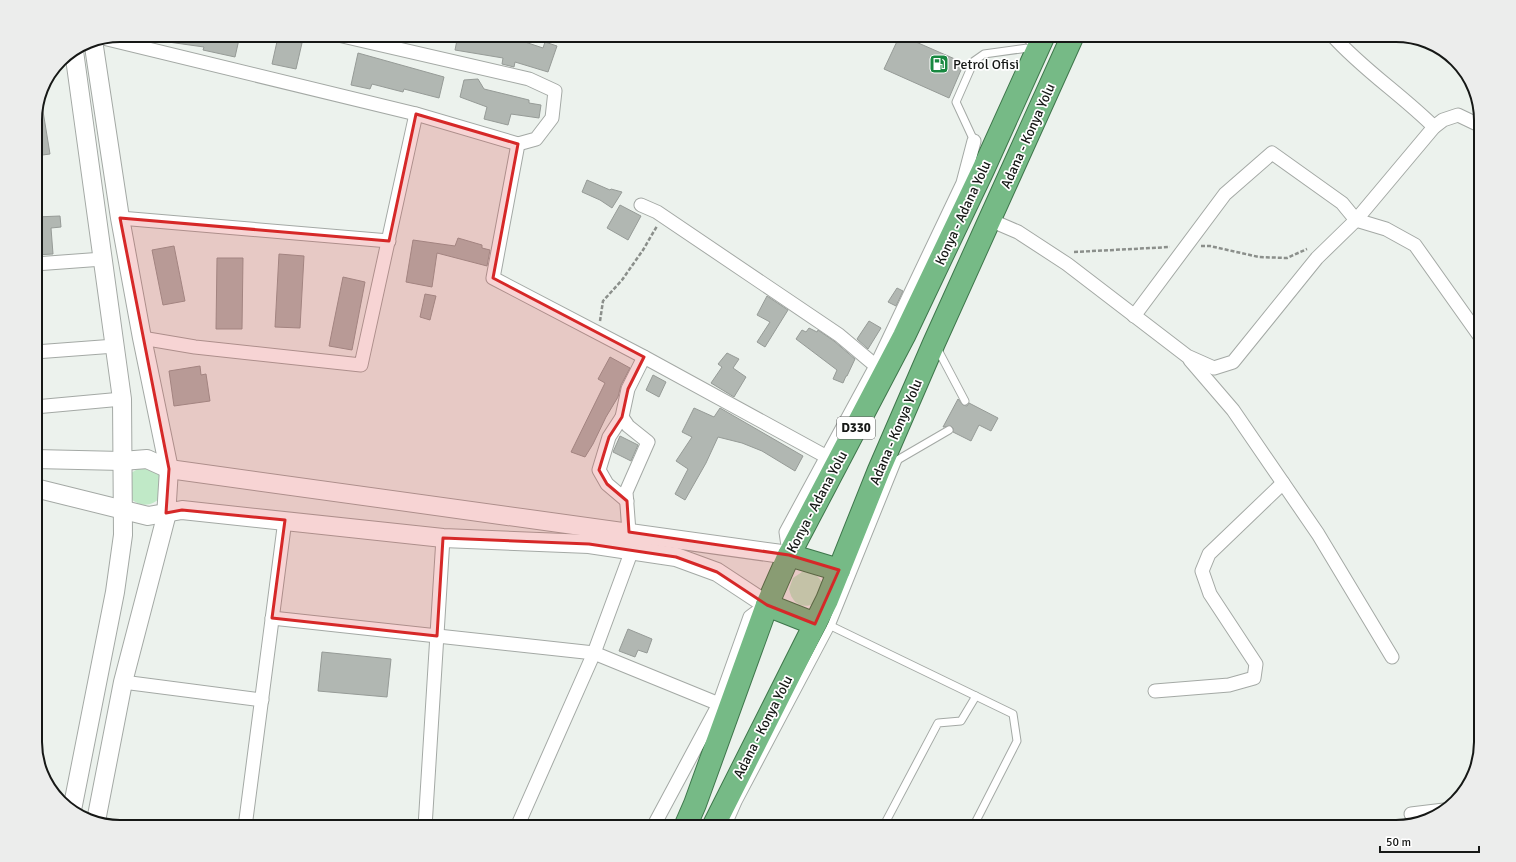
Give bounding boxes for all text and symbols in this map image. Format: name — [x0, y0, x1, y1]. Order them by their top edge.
fuel station icon: Petrol Ofisi — [928, 53, 950, 75]
place label: Petrol Ofisi — [953, 56, 1019, 73]
street label: Adana - Konya Yolu — [997, 81, 1059, 191]
street label: Konya - Adana Yolu — [931, 158, 995, 268]
street label: Adana - Konya Yolu — [866, 377, 926, 487]
road number: D330 — [837, 417, 875, 439]
street label: Konya - Adana Yolu — [783, 448, 851, 556]
street label: Adana - Konya Yolu — [730, 673, 796, 781]
scale bar — [1380, 828, 1479, 854]
text: 50 m — [1386, 835, 1411, 850]

